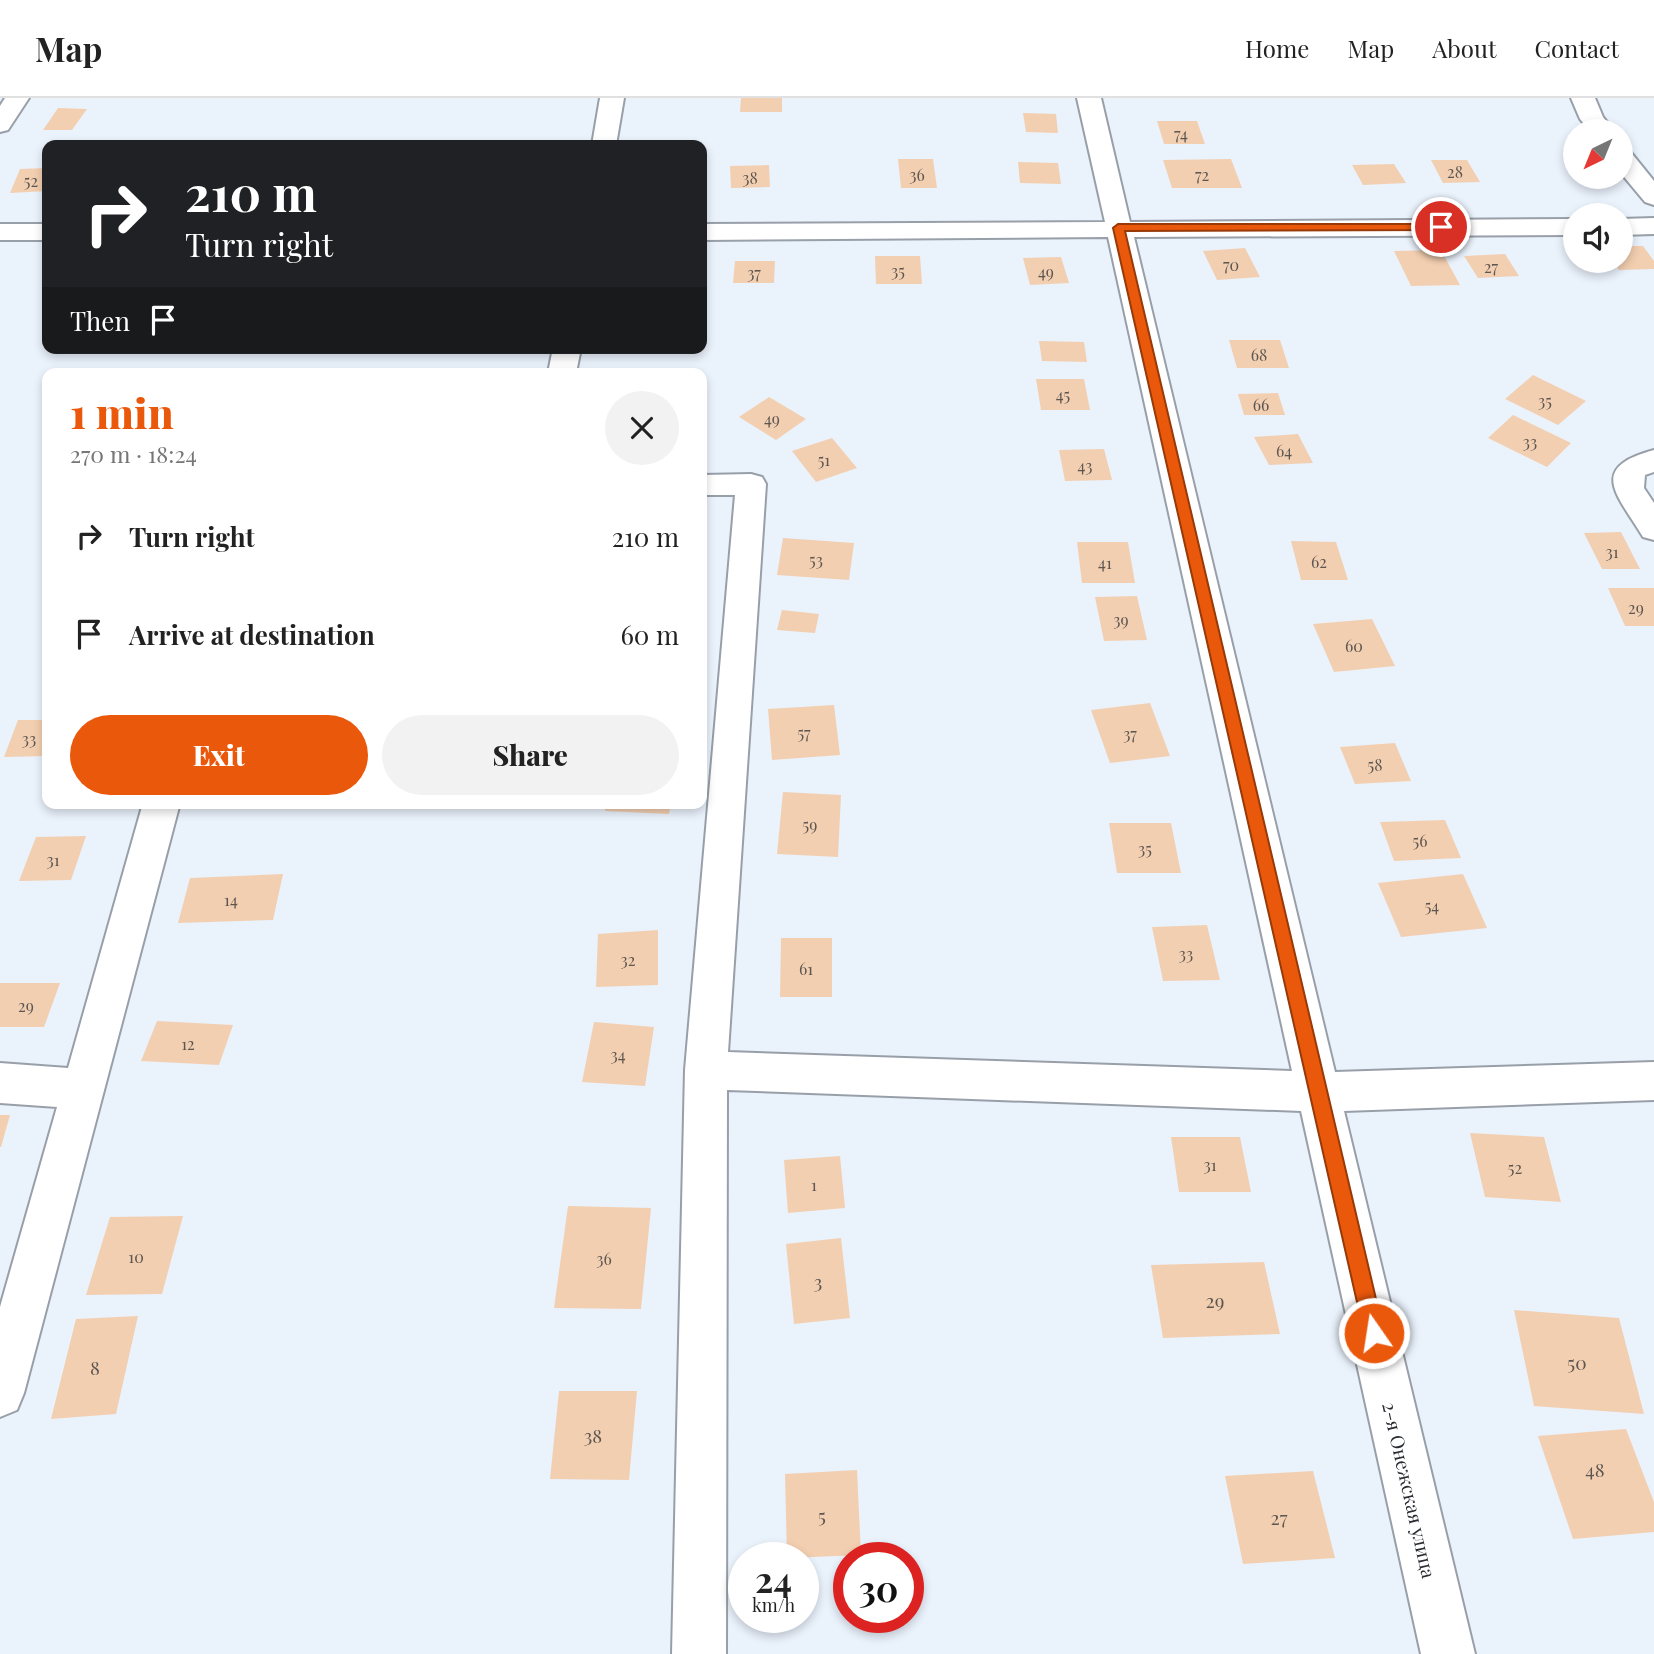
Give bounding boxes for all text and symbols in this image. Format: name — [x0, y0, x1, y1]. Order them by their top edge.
text: Map — [35, 26, 102, 70]
text: Home — [1245, 32, 1309, 64]
text: Map — [1347, 32, 1394, 64]
text: About — [1432, 32, 1496, 64]
text: Contact — [1534, 32, 1619, 64]
north arrow — [1563, 119, 1633, 189]
map controls — [1563, 119, 1633, 273]
house number: 74 — [1174, 123, 1188, 144]
text: 210 m — [185, 159, 317, 224]
house number: 28 — [1447, 161, 1463, 182]
house number: 36 — [909, 164, 925, 185]
house number: 72 — [1195, 164, 1209, 185]
house number: 38 — [742, 167, 758, 188]
icon: right — [70, 168, 161, 259]
house number: 52 — [24, 170, 38, 191]
pin — [1411, 197, 1471, 257]
button: sound — [1563, 203, 1633, 273]
icon: arrive — [1422, 208, 1460, 246]
text: Turn right — [185, 222, 333, 265]
house number: 70 — [1223, 254, 1239, 275]
house number: 27 — [1484, 256, 1499, 277]
house number: 35 — [891, 260, 905, 281]
house number: 49 — [1038, 261, 1054, 282]
house number: 37 — [747, 262, 761, 283]
icon: arrive — [144, 301, 182, 339]
text: Then — [70, 303, 130, 338]
house number: 68 — [1251, 344, 1267, 365]
text: 1 min — [70, 384, 174, 440]
house number: 45 — [1056, 384, 1070, 405]
house number: 35 — [1538, 390, 1552, 411]
button: close — [605, 391, 679, 465]
house number: 66 — [1253, 394, 1269, 415]
house number: 49 — [764, 408, 780, 429]
house number: 33 — [1523, 431, 1537, 452]
text: 270 m · 18:24 — [70, 438, 197, 469]
house number: 64 — [1276, 440, 1292, 461]
house number: 51 — [818, 449, 830, 470]
house number: 43 — [1078, 455, 1092, 476]
icon: right — [70, 517, 108, 555]
text: Turn right — [129, 519, 255, 554]
text: 210 m — [612, 519, 679, 554]
house number: 31 — [1605, 541, 1619, 562]
house number: 53 — [809, 549, 823, 570]
house number: 62 — [1311, 551, 1327, 572]
house number: 41 — [1098, 552, 1112, 573]
house number: 29 — [1628, 597, 1644, 618]
house number: 39 — [1113, 609, 1129, 630]
icon: arrive — [70, 615, 108, 653]
text: Arrive at destination — [129, 617, 375, 652]
text: 60 m — [620, 617, 679, 652]
house number: 60 — [1345, 635, 1363, 656]
button: Exit — [70, 715, 368, 795]
button: Share — [382, 715, 679, 795]
house number: 57 — [797, 722, 811, 743]
house number: 37 — [1123, 723, 1137, 744]
house number: 33 — [22, 728, 36, 749]
house number: 58 — [1368, 754, 1382, 775]
house number: 59 — [803, 814, 817, 835]
house number: 56 — [1413, 830, 1427, 851]
house number: 35 — [1138, 838, 1152, 859]
house number: 31 — [46, 849, 60, 870]
house number: 14 — [224, 889, 238, 910]
house number: 54 — [1425, 895, 1439, 916]
house number: 33 — [1179, 943, 1193, 964]
house number: 32 — [621, 949, 635, 970]
house number: 61 — [799, 958, 813, 979]
house number: 29 — [18, 995, 34, 1016]
house number: 12 — [181, 1033, 195, 1054]
house number: 34 — [610, 1044, 626, 1065]
house number: 31 — [1203, 1154, 1217, 1175]
house number: 52 — [1508, 1157, 1522, 1178]
house number: 1 — [811, 1174, 817, 1195]
house number: 10 — [128, 1246, 144, 1267]
house number: 36 — [596, 1248, 612, 1269]
house number: 3 — [814, 1268, 822, 1294]
house number: 29 — [1206, 1287, 1224, 1313]
position arrow — [1337, 1296, 1411, 1370]
house number: 50 — [1567, 1349, 1587, 1375]
house number: 8 — [90, 1354, 100, 1380]
street label: 2-я Онежская улица — [1377, 1399, 1443, 1581]
house number: 38 — [584, 1422, 602, 1448]
house number: 48 — [1585, 1456, 1605, 1482]
house number: 5 — [818, 1502, 826, 1528]
house number: 27 — [1271, 1504, 1288, 1530]
speed limit sign: 30 — [833, 1542, 924, 1633]
text: 24 — [755, 1555, 792, 1602]
text: km/h — [752, 1593, 795, 1617]

